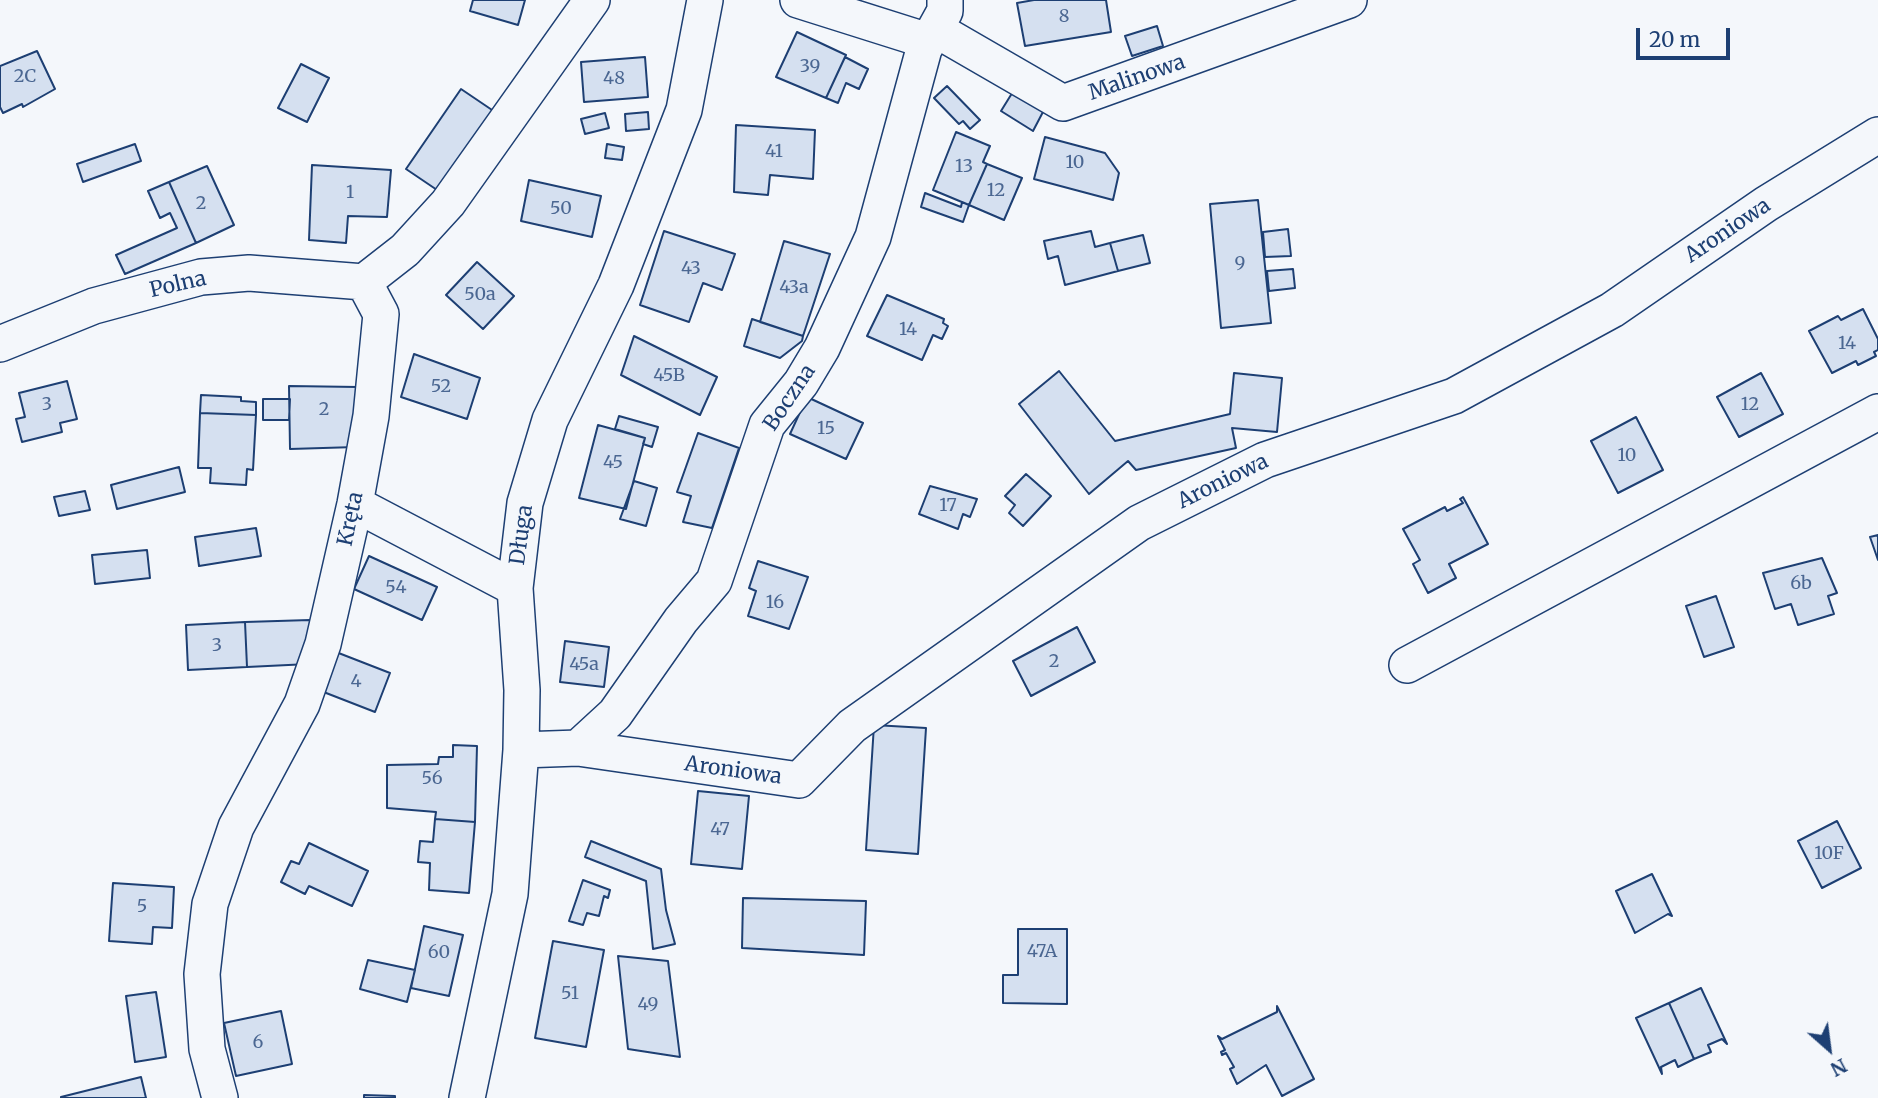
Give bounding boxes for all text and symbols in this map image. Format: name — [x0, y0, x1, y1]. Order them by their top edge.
house number: 8 — [1059, 6, 1069, 28]
scale bar — [1640, 14, 1734, 58]
text: 20 m — [1649, 26, 1700, 53]
street label: Malinowa — [1085, 50, 1189, 106]
house number: 39 — [800, 56, 820, 78]
house number: 2C — [14, 66, 36, 88]
house number: 48 — [603, 68, 625, 90]
house number: 41 — [765, 141, 783, 163]
house number: 10 — [1066, 152, 1084, 174]
house number: 13 — [955, 156, 973, 178]
house number: 12 — [987, 180, 1005, 202]
house number: 1 — [346, 182, 354, 204]
house number: 2 — [196, 193, 206, 215]
street label: Aroniowa — [1680, 193, 1776, 269]
house number: 50 — [550, 198, 572, 220]
house number: 9 — [1235, 253, 1245, 275]
house number: 43 — [681, 258, 701, 280]
street label: Polna — [147, 266, 209, 304]
house number: 43a — [779, 277, 809, 299]
house number: 50a — [464, 284, 496, 306]
house number: 14 — [899, 319, 917, 341]
house number: 14 — [1838, 333, 1856, 355]
street label: Boczna — [759, 360, 821, 436]
house number: 45B — [653, 365, 685, 387]
house number: 52 — [431, 376, 451, 398]
house number: 3 — [42, 394, 52, 416]
house number: 12 — [1741, 394, 1759, 416]
house number: 2 — [319, 399, 329, 421]
house number: 15 — [817, 418, 835, 440]
house number: 10 — [1618, 445, 1636, 467]
street label: Aroniowa — [1174, 449, 1272, 515]
house number: 45 — [603, 452, 623, 474]
street label: Kręta — [333, 490, 369, 548]
house number: 17 — [939, 495, 957, 517]
street label: Długa — [505, 503, 539, 567]
house number: 6b — [1790, 573, 1812, 595]
house number: 54 — [385, 577, 407, 599]
house number: 16 — [766, 592, 784, 614]
house number: 3 — [212, 635, 222, 657]
house number: 2 — [1049, 651, 1059, 673]
house number: 45a — [569, 654, 599, 676]
house number: 4 — [350, 671, 362, 693]
street label: Aroniowa — [683, 752, 783, 790]
house number: 56 — [421, 768, 443, 790]
house number: 47 — [710, 819, 730, 841]
house number: 10F — [1814, 843, 1844, 865]
house number: 5 — [137, 896, 147, 918]
house number: 47A — [1027, 941, 1057, 963]
house number: 60 — [428, 942, 450, 964]
house number: 51 — [561, 983, 579, 1005]
house number: 49 — [638, 994, 658, 1016]
north arrow — [1794, 1014, 1864, 1084]
house number: 6 — [253, 1032, 263, 1054]
text: N — [1827, 1053, 1851, 1082]

